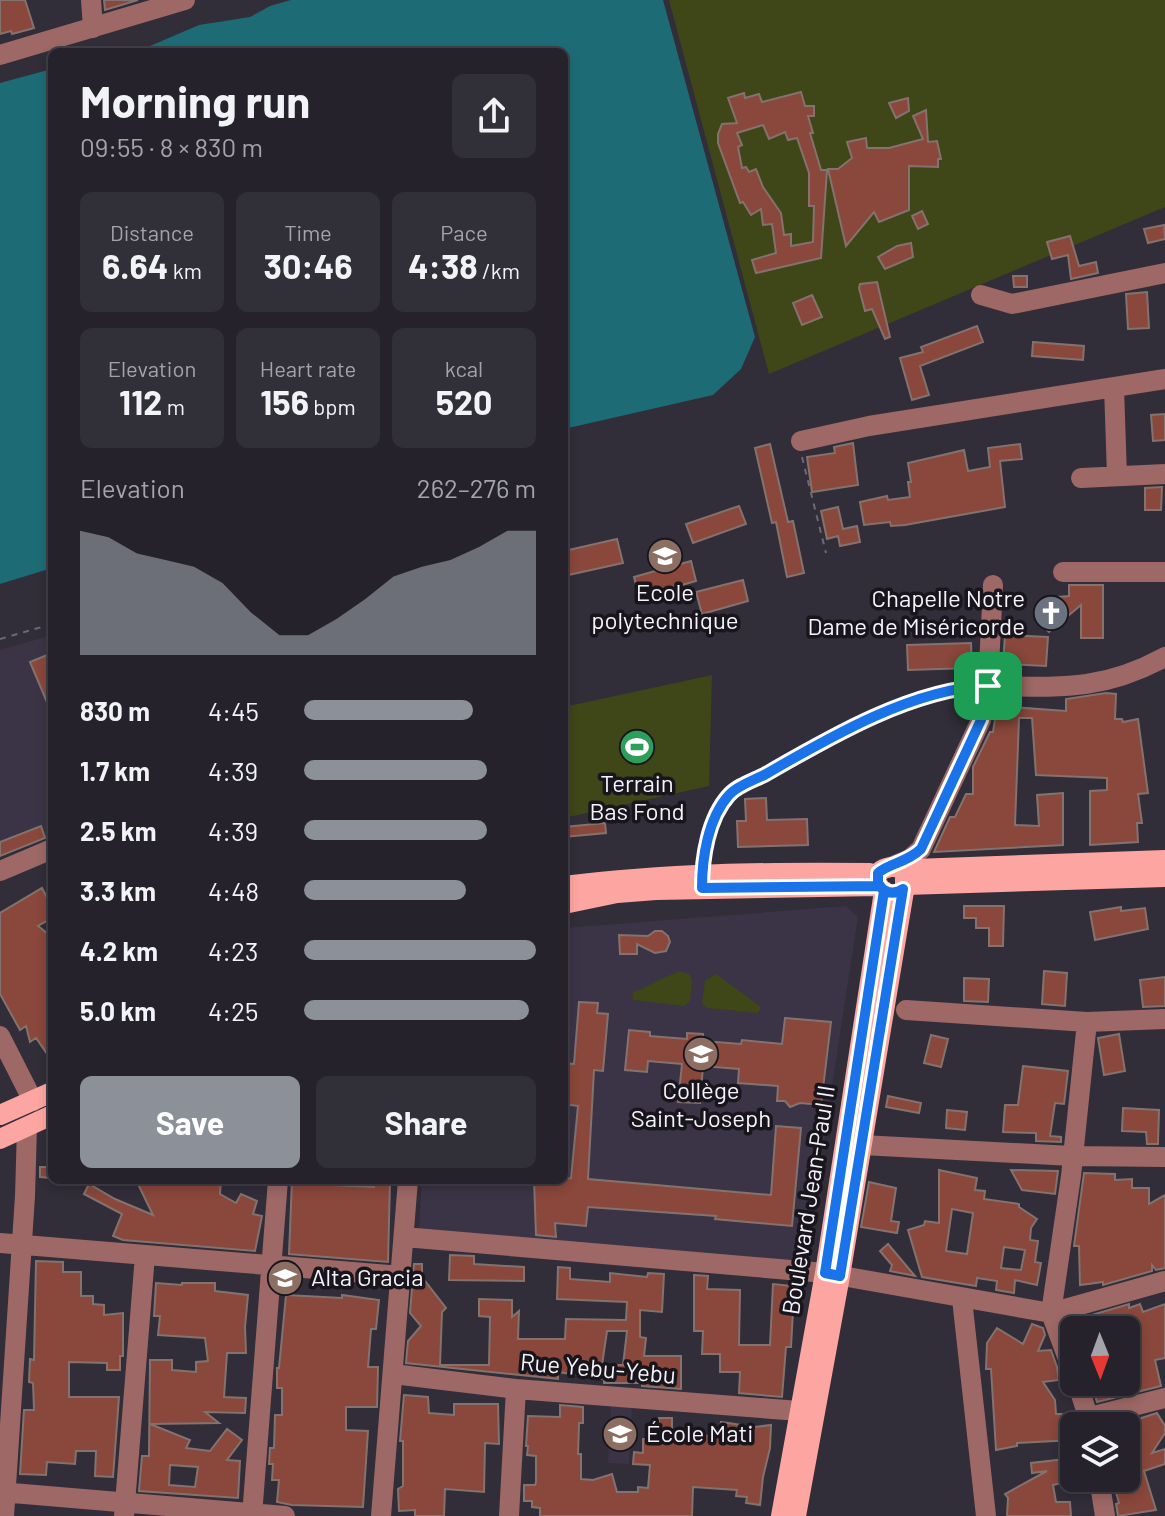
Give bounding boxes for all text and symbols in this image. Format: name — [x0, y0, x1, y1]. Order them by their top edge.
text: Morning run — [80, 74, 310, 127]
button: share — [452, 74, 536, 158]
text: 09:55 · 8 × 830 m — [80, 131, 263, 162]
text: Distance — [110, 219, 194, 245]
text: Time — [284, 219, 332, 245]
text: Pace — [440, 219, 488, 245]
text: 6.64 — [102, 245, 168, 286]
text: 30:46 — [264, 245, 352, 286]
text: 4:38 — [408, 245, 478, 286]
text: km — [168, 257, 202, 283]
text: /km — [478, 257, 520, 283]
text: Elevation — [108, 355, 196, 381]
text: Heart rate — [260, 355, 356, 381]
text: kcal — [445, 355, 483, 381]
text: 112 — [119, 381, 162, 422]
text: 156 — [260, 381, 309, 422]
text: 520 — [436, 381, 492, 422]
text: m — [162, 393, 185, 419]
text: bpm — [309, 393, 356, 419]
text: Elevation — [80, 472, 185, 503]
text: 262–276 m — [417, 472, 536, 503]
school or university icon: Ecole polytechnique — [646, 537, 684, 575]
place label: Ecole polytechnique — [591, 577, 739, 634]
place label: Chapelle Notre Dame de Miséricorde — [808, 583, 1025, 640]
church icon: Chapelle Notre Dame de Miséricorde — [1032, 594, 1070, 632]
pin — [954, 652, 1022, 720]
icon: arrive — [966, 664, 1010, 708]
text: 830 m — [80, 695, 150, 726]
text: 4:45 — [208, 695, 259, 726]
sports icon: Terrain Bas Fond — [618, 728, 656, 766]
text: 1.7 km — [80, 755, 150, 786]
text: 4:39 — [208, 755, 258, 786]
place label: Terrain Bas Fond — [589, 768, 685, 825]
text: 2.5 km — [80, 815, 156, 846]
text: 4:39 — [208, 815, 258, 846]
text: 3.3 km — [80, 875, 156, 906]
text: 4:48 — [208, 875, 259, 906]
text: 4.2 km — [80, 935, 158, 966]
text: 4:23 — [208, 935, 258, 966]
text: 5.0 km — [80, 995, 156, 1026]
text: 4:25 — [208, 995, 258, 1026]
school or university icon: Collège Saint-Joseph — [682, 1035, 720, 1073]
place label: Collège Saint-Joseph — [631, 1075, 771, 1132]
button: Save — [80, 1076, 300, 1168]
button: Share — [316, 1076, 536, 1168]
street label: Boulevard Jean-Paul II — [775, 1083, 840, 1317]
school or university icon: Alta Gracia — [266, 1259, 304, 1297]
place label: Alta Gracia — [311, 1262, 423, 1291]
north arrow — [1060, 1316, 1140, 1396]
map controls — [1060, 1316, 1140, 1492]
street label: Rue Yebu-Yebu — [519, 1346, 677, 1389]
button: layers — [1060, 1412, 1140, 1492]
school or university icon: École Mati — [601, 1415, 639, 1453]
place label: École Mati — [646, 1418, 753, 1447]

